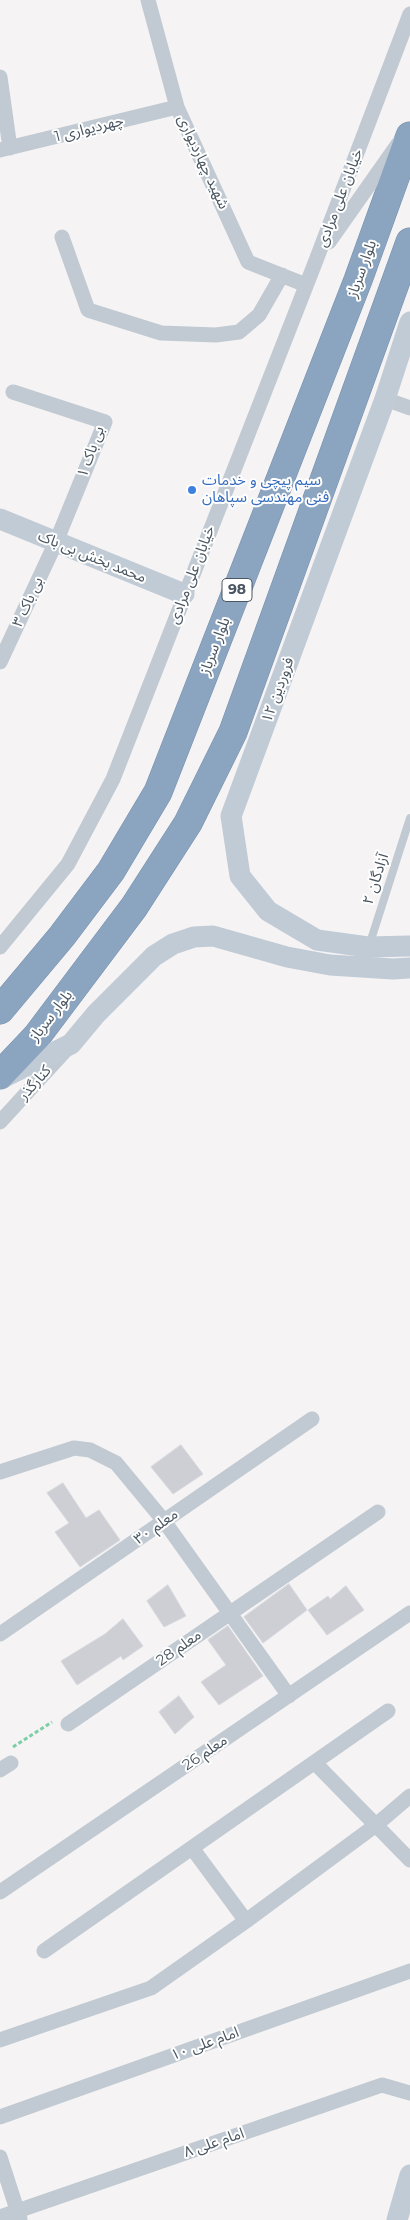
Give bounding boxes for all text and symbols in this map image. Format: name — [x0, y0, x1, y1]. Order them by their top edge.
street label: چهردیواری 1 — [53, 112, 125, 146]
street label: شهید چهاردیواری — [173, 112, 233, 212]
street label: خیابان علی مرادی — [313, 146, 367, 250]
street label: بلوار سرباز — [343, 238, 381, 300]
street label: بی باک ۱ — [73, 424, 109, 480]
place label: سیم پیچی و خدمات فنی مهندسی سپاهان — [202, 472, 329, 507]
marker: سیم پیچی و خدمات فنی مهندسی سپاهان — [186, 484, 198, 496]
street label: خیابان علی مرادی — [165, 523, 219, 627]
street label: محمد بخش بی باک — [35, 527, 149, 587]
street label: بی باک ۳ — [9, 574, 47, 630]
road number: 98 — [222, 578, 252, 602]
street label: بلوار سرباز — [196, 615, 234, 677]
street label: ۱۲ فروردین — [258, 655, 298, 725]
street label: آزادگان ۲ — [359, 851, 393, 907]
street label: بلوار سرباز — [26, 987, 76, 1045]
street label: کنارگذر — [15, 1062, 55, 1104]
street label: معلم ۳۰ — [130, 1505, 182, 1549]
street label: معلم 28 — [153, 1626, 205, 1670]
street label: معلم 26 — [179, 1732, 231, 1774]
street label: امام علی ۱۰ — [168, 2023, 242, 2065]
street label: امام علی ۸ — [181, 2124, 247, 2162]

